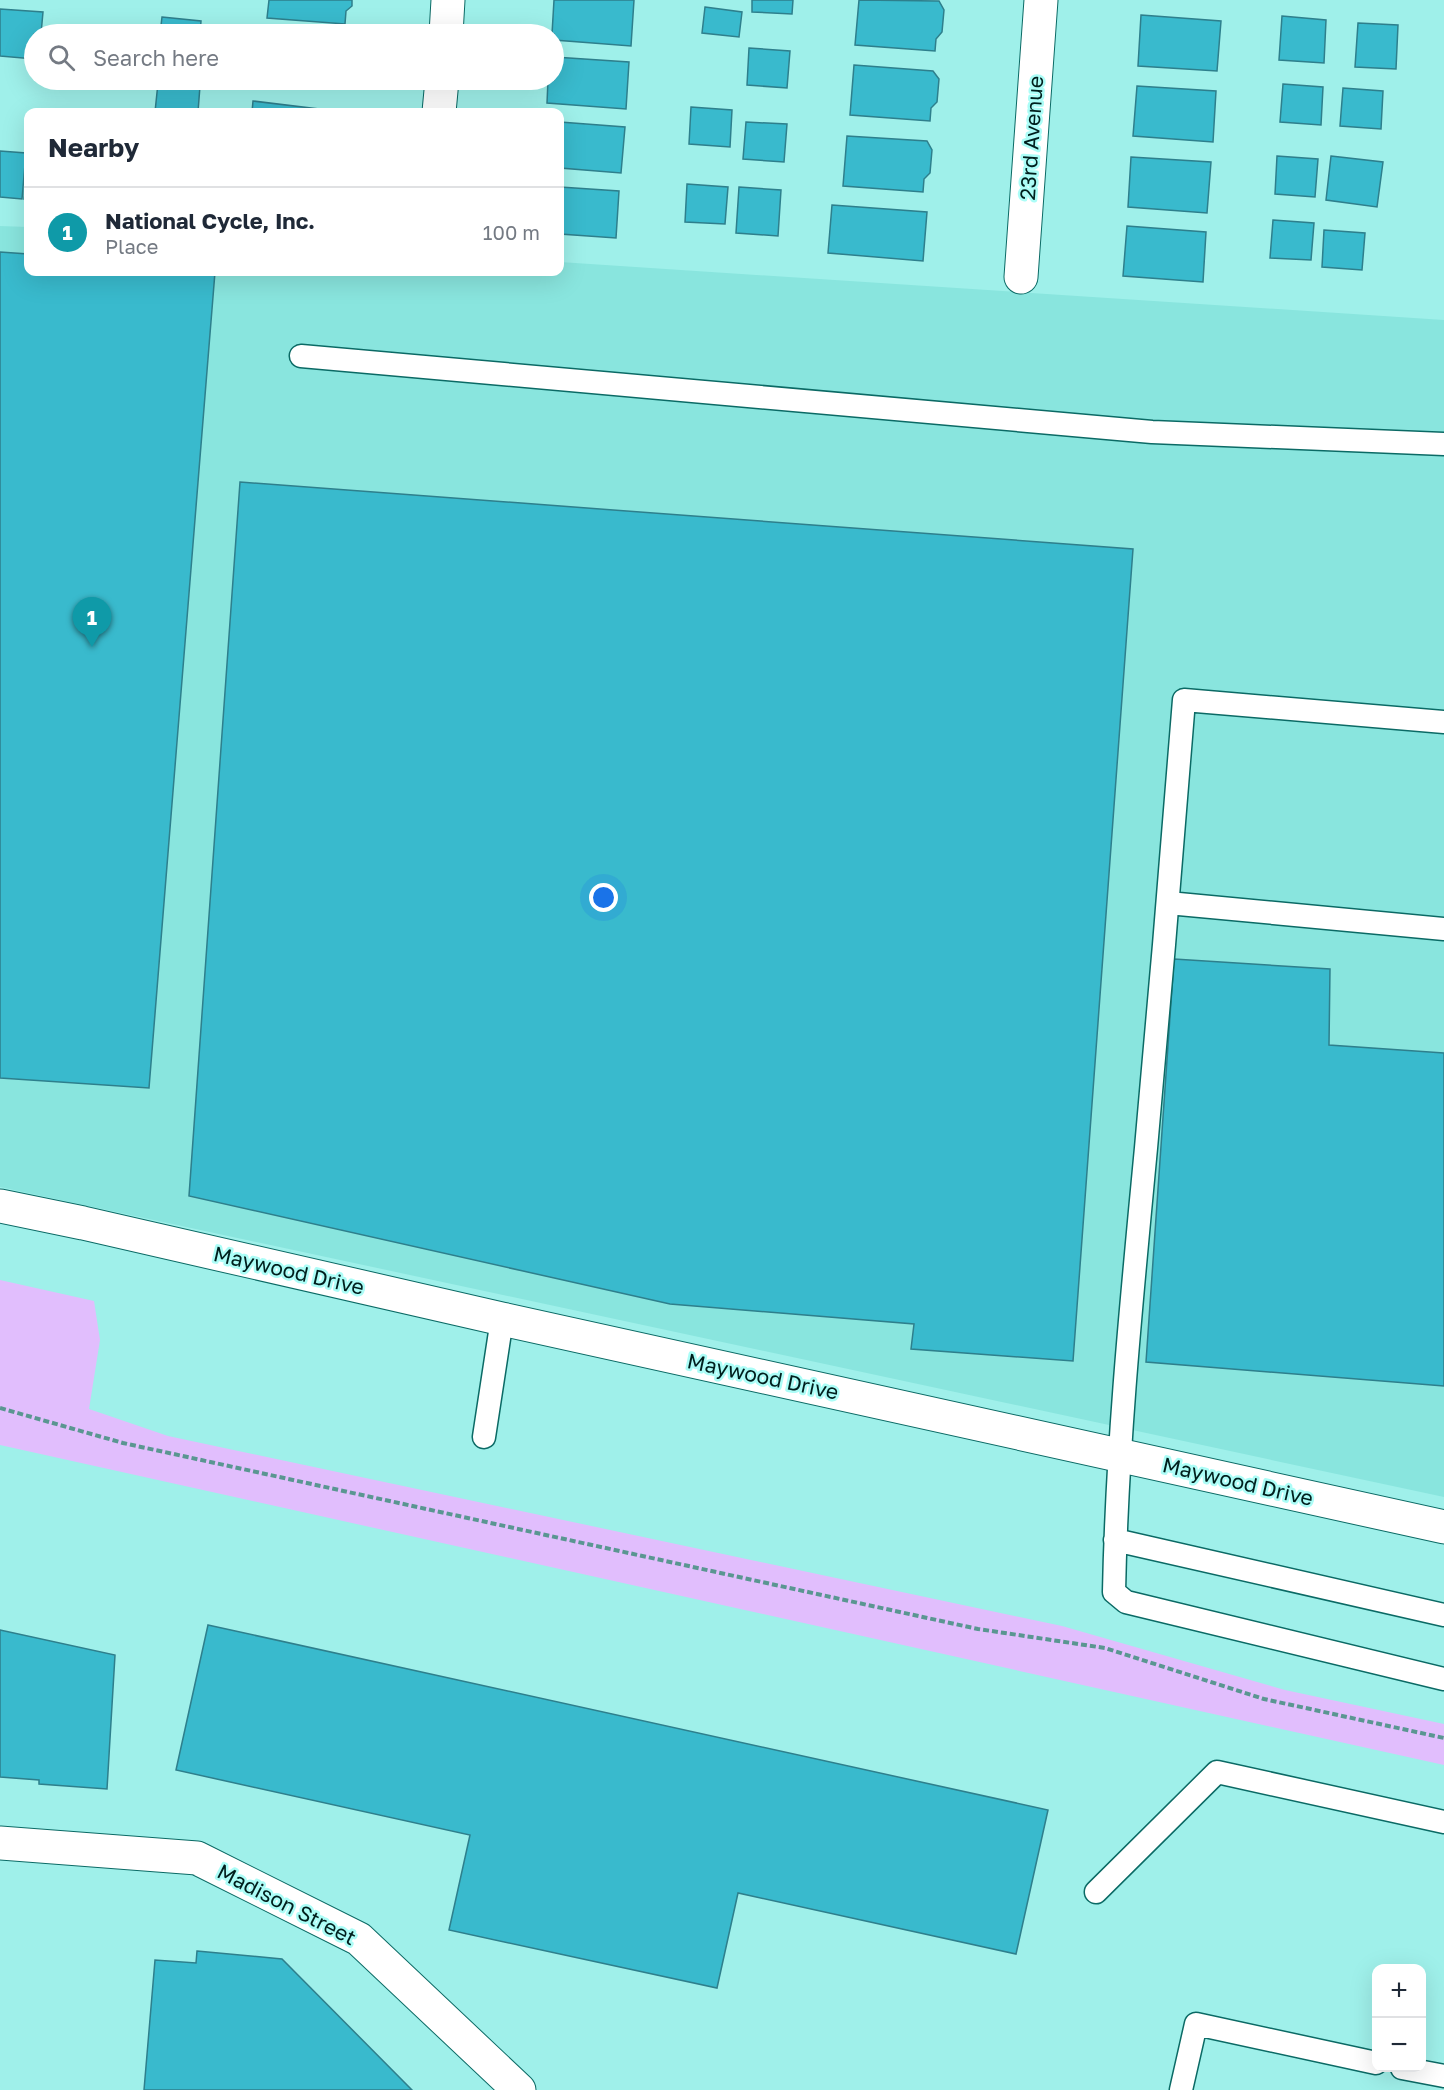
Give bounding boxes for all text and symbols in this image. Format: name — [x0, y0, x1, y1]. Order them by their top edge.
search box — [24, 24, 564, 90]
icon: search — [45, 41, 78, 74]
text: Search here — [93, 44, 219, 71]
street label: 23rd Avenue — [1014, 75, 1048, 201]
text: Nearby — [48, 132, 139, 163]
text: National Cycle, Inc. — [105, 207, 315, 234]
text: 1 — [62, 220, 73, 244]
text: 100 m — [483, 220, 540, 244]
text: Place — [105, 234, 158, 258]
pin: 1 — [72, 598, 112, 647]
your location — [589, 883, 618, 912]
street label: Maywood Drive — [211, 1240, 367, 1300]
street label: Maywood Drive — [685, 1347, 841, 1405]
street label: Maywood Drive — [1160, 1451, 1316, 1511]
street label: Madison Street — [213, 1858, 361, 1950]
map controls — [1372, 1964, 1426, 2072]
button: + — [1372, 1964, 1426, 2018]
button: − — [1372, 2018, 1426, 2072]

